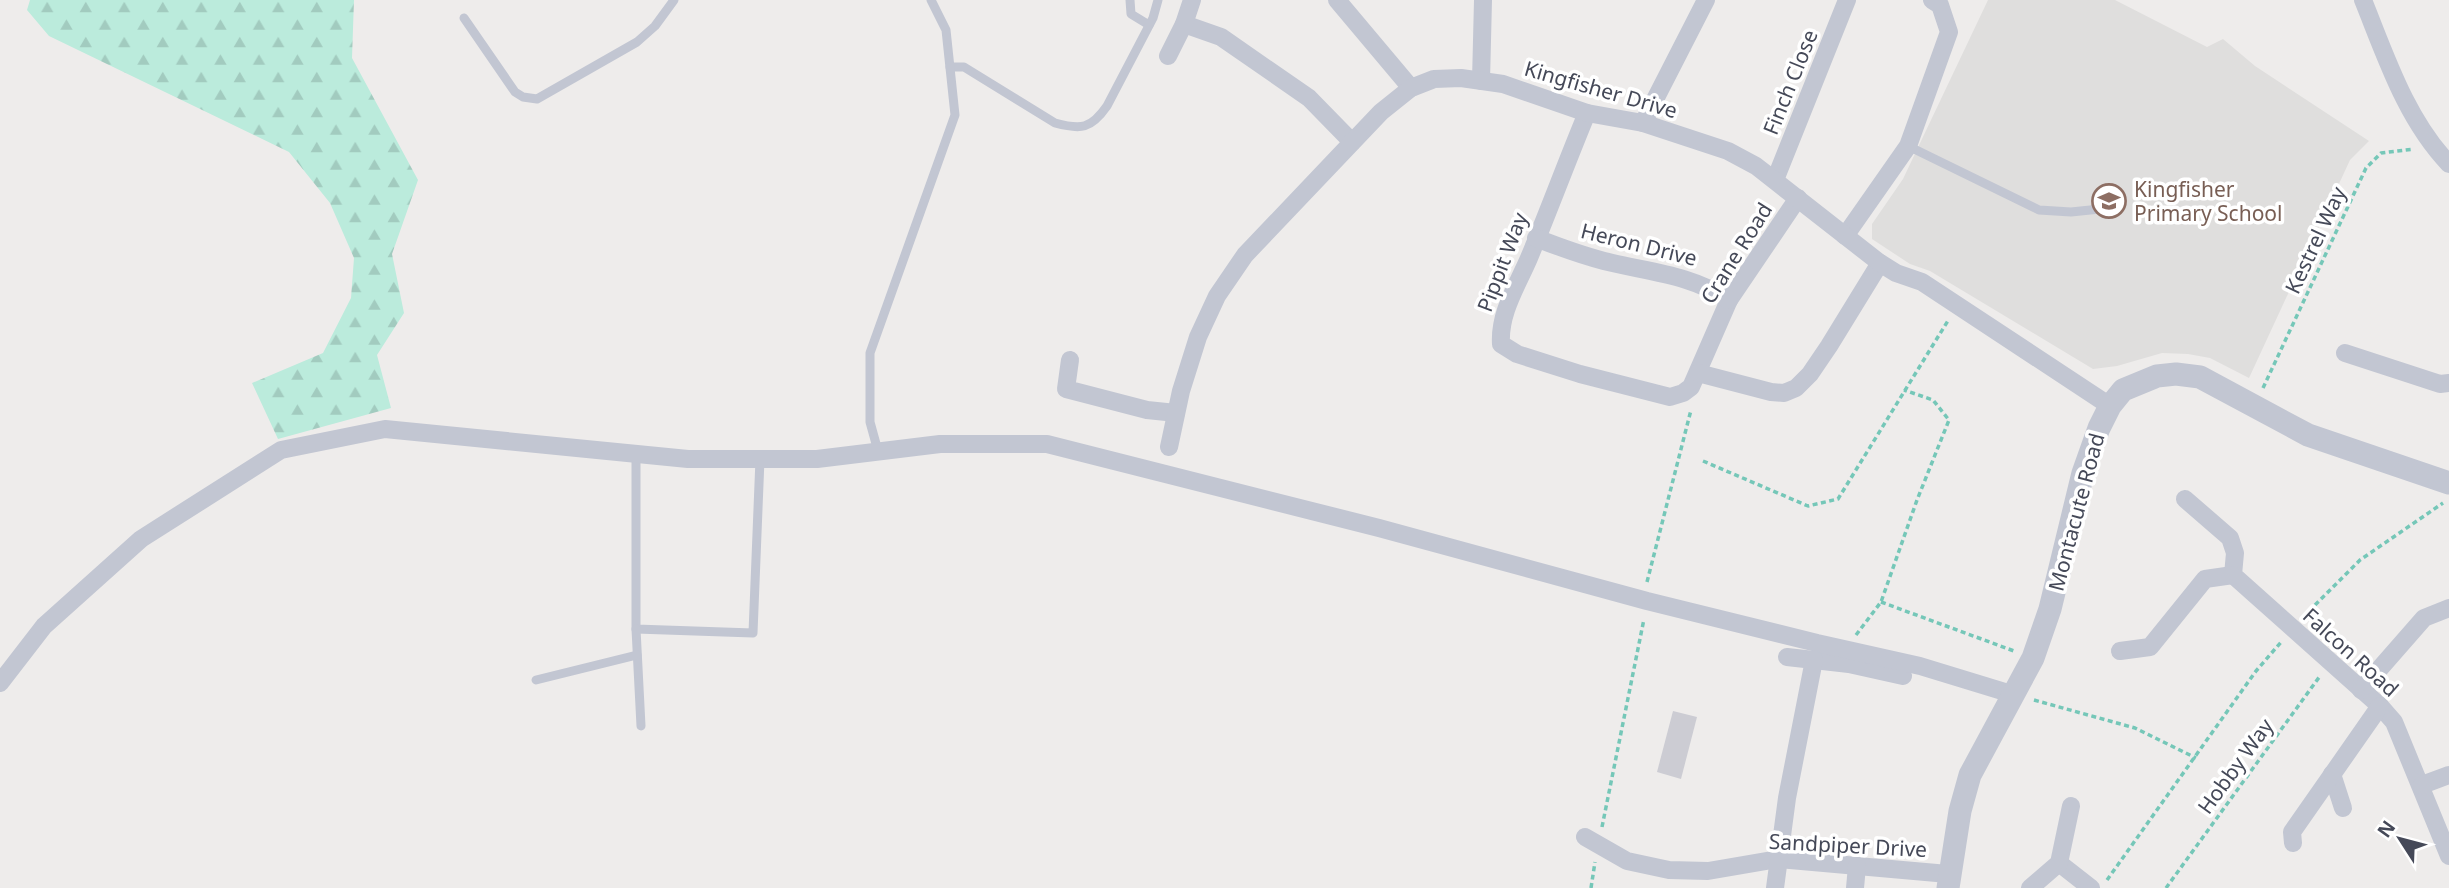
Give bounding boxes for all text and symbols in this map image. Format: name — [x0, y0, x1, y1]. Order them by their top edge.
street label: Finch Close — [1756, 25, 1824, 139]
street label: Kingfisher Drive — [1521, 54, 1681, 124]
place label: Kingfisher Primary School — [2134, 175, 2282, 227]
school or university icon: Kingfisher Primary School — [2090, 182, 2128, 220]
street label: Kestrel Way — [2278, 182, 2352, 298]
street label: Crane Road — [1694, 197, 1778, 309]
street label: Pippit Way — [1470, 208, 1534, 316]
street label: Heron Drive — [1578, 216, 1700, 272]
street label: Montacute Road — [2041, 430, 2111, 594]
street label: Falcon Road — [2297, 602, 2405, 702]
street label: Hobby Way — [2191, 712, 2279, 819]
north arrow — [2365, 804, 2435, 874]
text: N — [2371, 815, 2401, 843]
street label: Sandpiper Drive — [1768, 827, 1928, 863]

